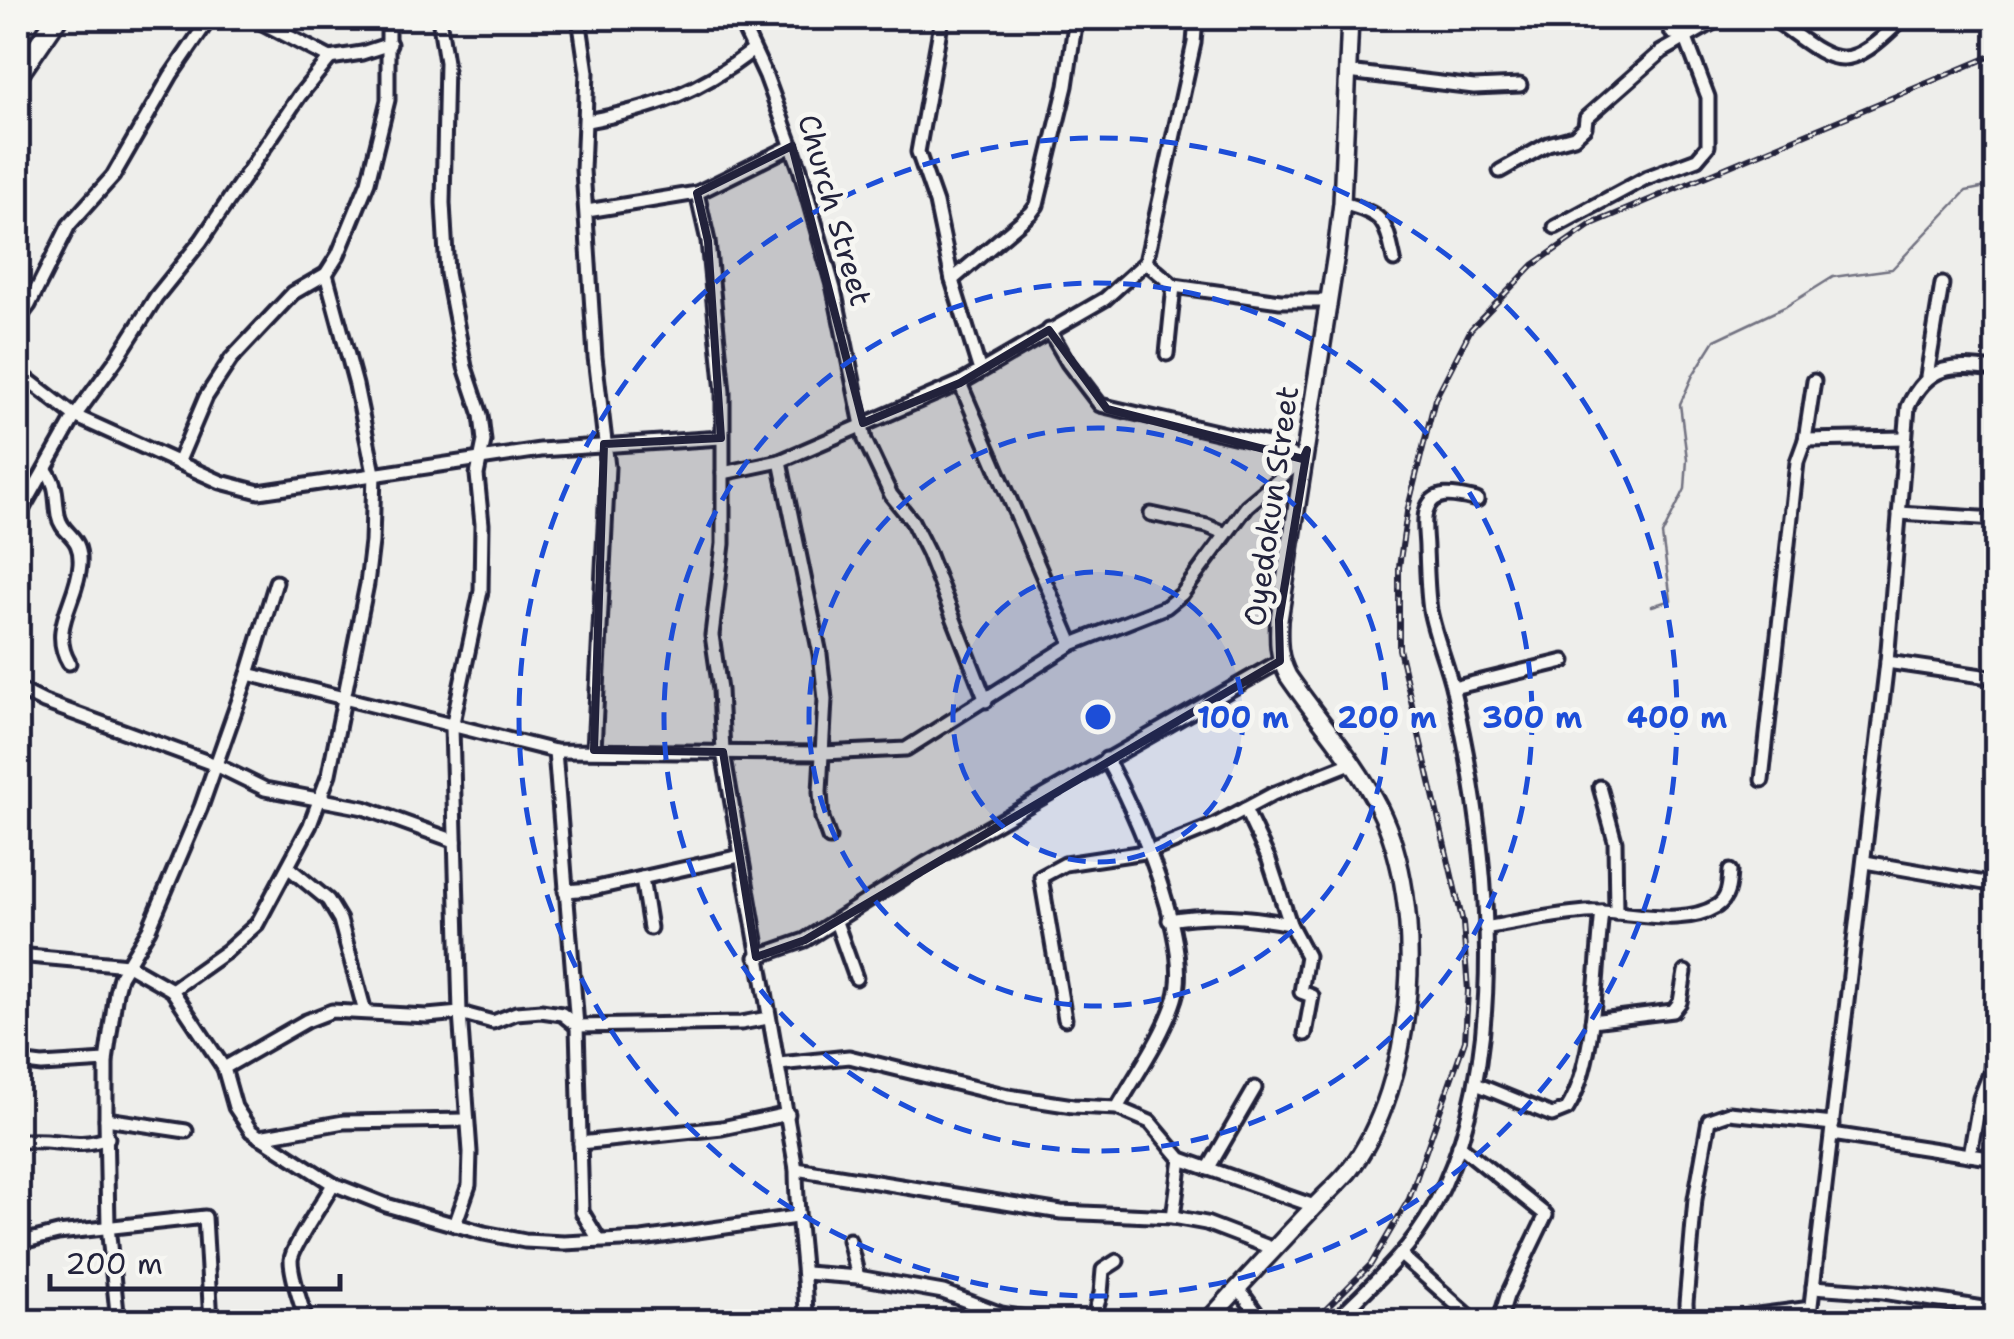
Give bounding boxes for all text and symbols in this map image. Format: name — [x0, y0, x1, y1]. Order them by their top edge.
street label: Church Street — [788, 109, 882, 311]
street label: Oyedokun Street — [1234, 383, 1308, 629]
text: 100 m — [1197, 697, 1289, 738]
text: 200 m — [1337, 697, 1437, 738]
text: 300 m — [1482, 697, 1582, 738]
text: 400 m — [1627, 697, 1727, 738]
centre of rings — [1080, 699, 1116, 735]
scale bar — [50, 1229, 340, 1291]
text: 200 m — [65, 1243, 163, 1284]

